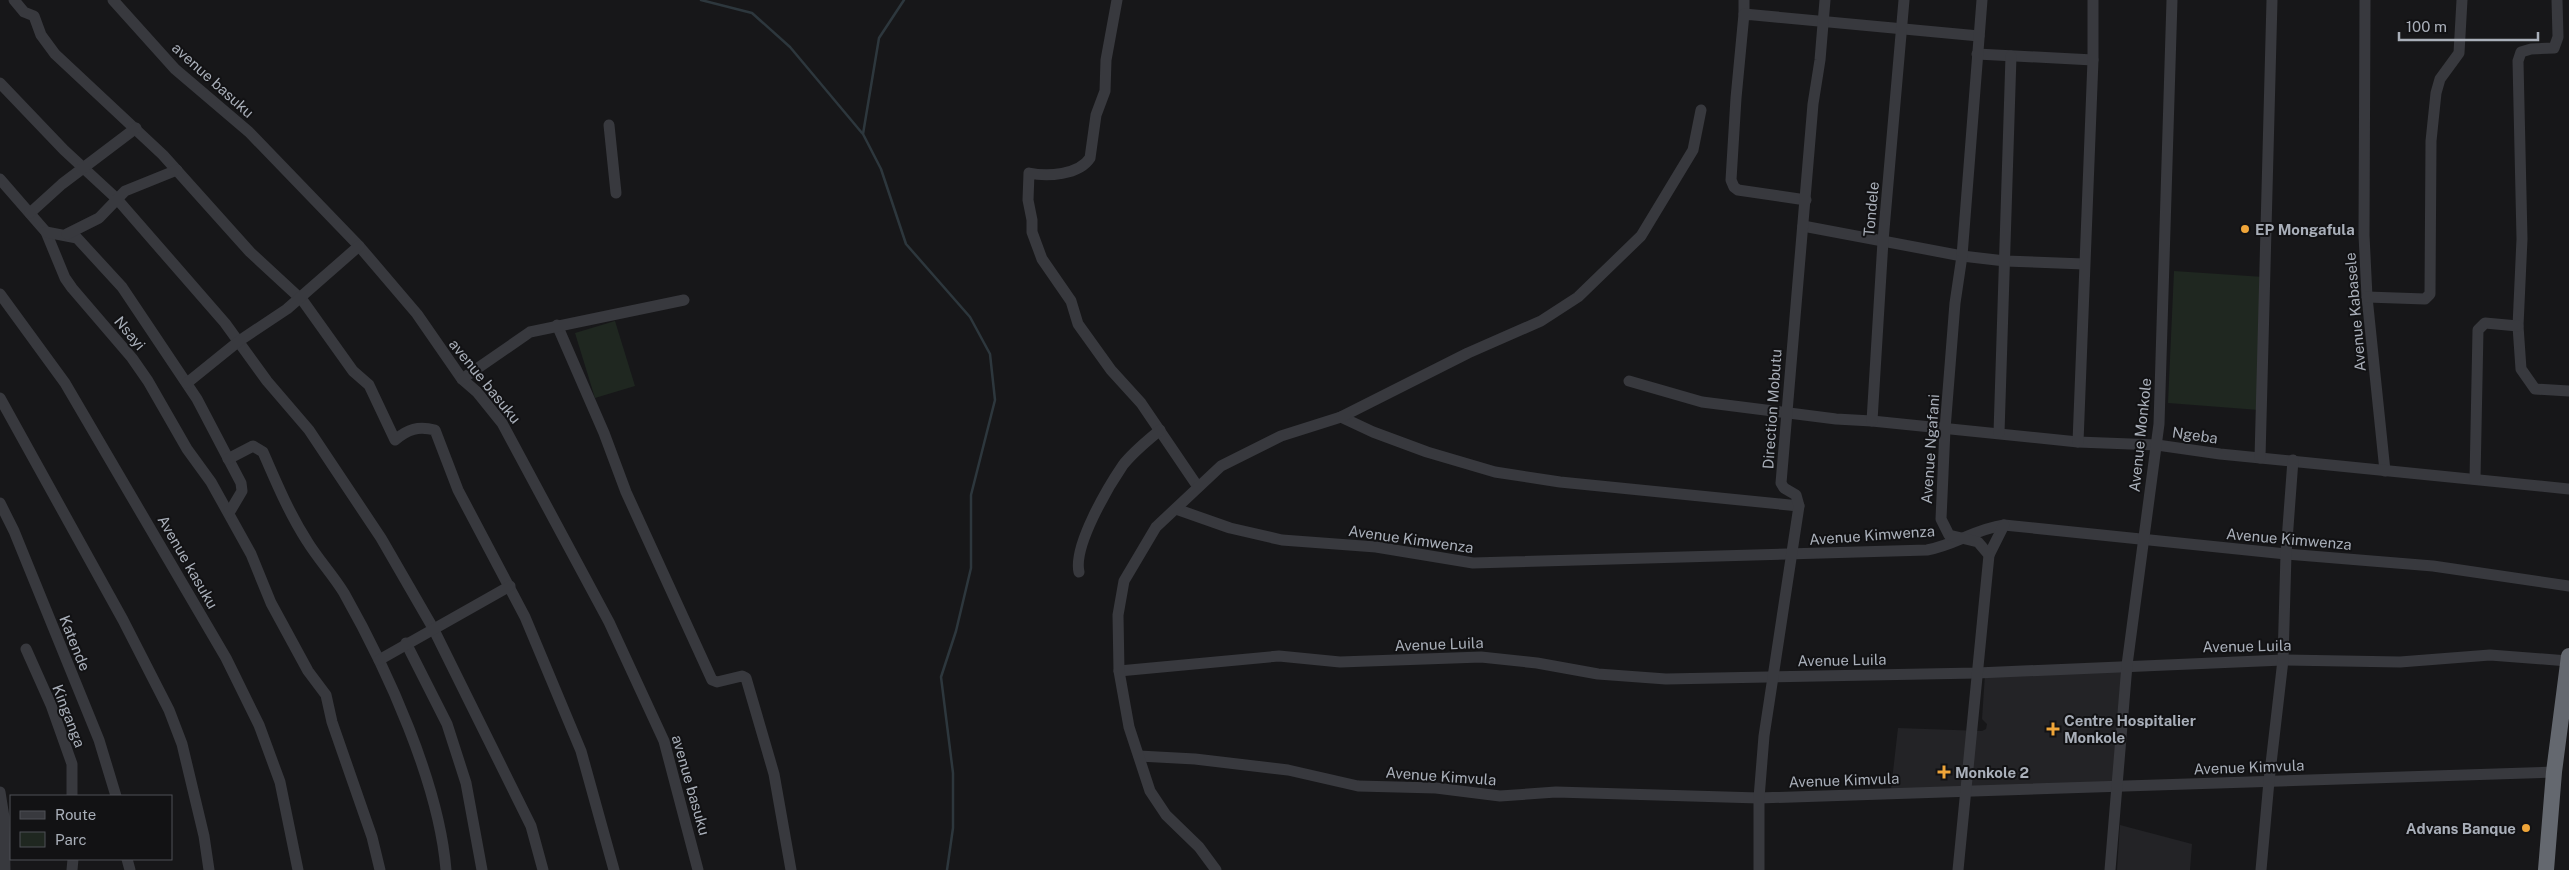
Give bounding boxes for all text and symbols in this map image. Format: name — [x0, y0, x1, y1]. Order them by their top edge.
scale bar — [2399, 10, 2538, 42]
text: 100 m — [2406, 18, 2447, 35]
street label: avenue basuku — [169, 39, 257, 121]
street label: Tondele — [1860, 181, 1882, 237]
place label: EP Mongafula — [2255, 221, 2355, 238]
marker: EP Mongafula — [2239, 223, 2251, 235]
street label: Avenue Kabasele — [2341, 252, 2369, 372]
street label: Nsayi — [111, 313, 149, 353]
street label: avenue basuku — [446, 335, 524, 427]
street label: Direction Mobutu — [1759, 348, 1785, 470]
street label: Avenue Monkole — [2126, 377, 2154, 493]
street label: Avenue Ngafani — [1918, 393, 1942, 505]
street label: Ngeba — [2171, 423, 2219, 447]
street label: Avenue kasuku — [154, 512, 222, 612]
street label: Avenue Kimwenza — [1347, 522, 1475, 556]
street label: Avenue Kimwenza — [1809, 522, 1935, 548]
street label: Avenue Kimwenza — [2225, 525, 2353, 553]
street label: Katende — [56, 613, 94, 673]
street label: Avenue Luila — [1394, 634, 1484, 654]
street label: Avenue Luila — [2202, 637, 2292, 655]
street label: Avenue Luila — [1797, 651, 1887, 669]
street label: Kinganga — [49, 682, 89, 750]
place label: Centre Hospitalier Monkole — [2064, 712, 2196, 746]
marker: Centre Hospitalier Monkole — [2046, 722, 2060, 736]
street label: avenue basuku — [669, 733, 713, 837]
street label: Avenue Kimvula — [2193, 757, 2305, 777]
street label: Avenue Kimvula — [1385, 764, 1497, 788]
place label: Monkole 2 — [1955, 764, 2029, 781]
marker: Monkole 2 — [1937, 765, 1951, 779]
street label: Avenue Kimvula — [1788, 770, 1900, 790]
legend — [10, 795, 172, 860]
text: Route — [55, 806, 96, 823]
place label: Advans Banque — [2406, 820, 2516, 837]
marker: Advans Banque — [2520, 822, 2532, 834]
text: Parc — [55, 831, 87, 848]

